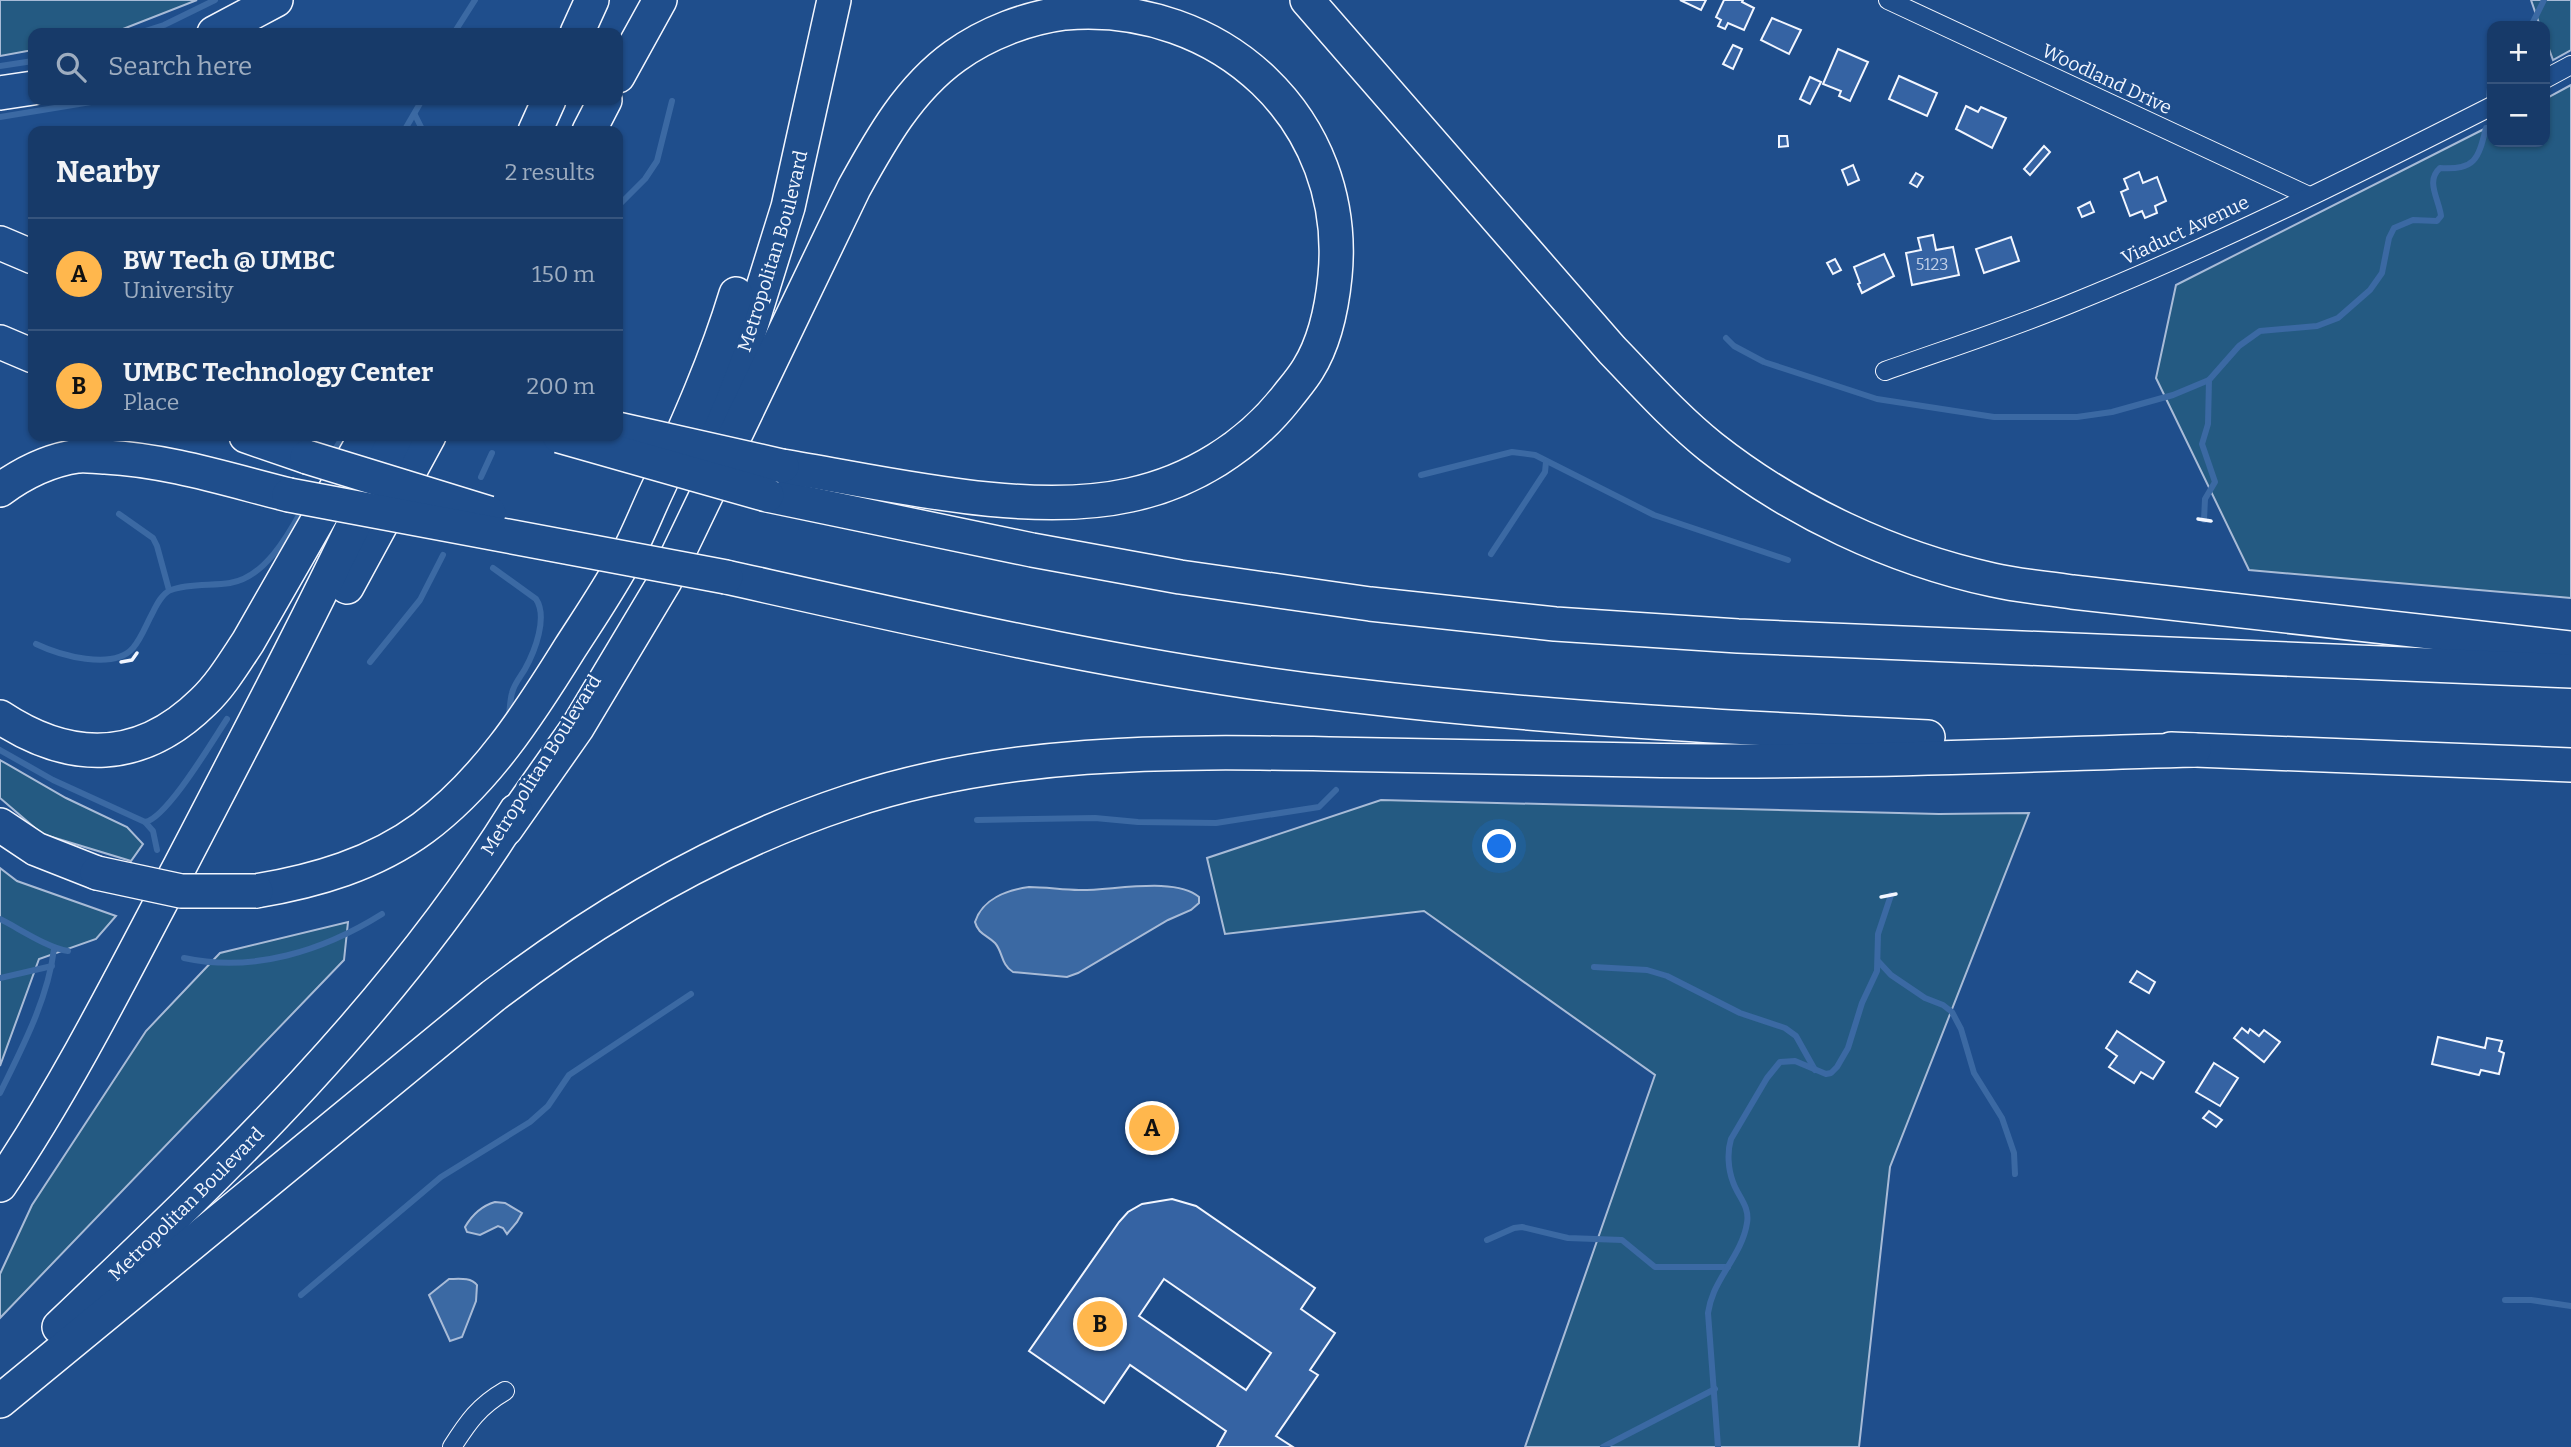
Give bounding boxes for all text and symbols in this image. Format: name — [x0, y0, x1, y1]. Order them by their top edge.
map controls — [2487, 21, 2550, 147]
button: + — [2487, 21, 2550, 84]
search box — [28, 28, 623, 105]
street label: Woodland Drive — [2038, 39, 2176, 119]
icon: search — [52, 48, 90, 86]
text: Search here — [108, 51, 252, 82]
button: − — [2487, 84, 2550, 147]
street label: Metropolitan Boulevard — [732, 148, 812, 355]
text: Nearby — [56, 154, 160, 190]
text: 2 results — [505, 158, 595, 186]
street label: Viaduct Avenue — [2118, 190, 2252, 270]
text: BW Tech @ UMBC — [123, 245, 335, 276]
house number: 5123 — [1916, 255, 1948, 274]
text: A — [71, 260, 87, 288]
text: 150 m — [532, 260, 595, 288]
text: University — [123, 276, 233, 304]
text: UMBC Technology Center — [123, 357, 433, 388]
text: B — [72, 372, 86, 400]
text: 200 m — [526, 372, 595, 400]
text: Place — [123, 388, 179, 416]
street label: Metropolitan Boulevard — [476, 670, 606, 860]
your location — [1482, 829, 1516, 863]
pin: A — [1129, 1102, 1175, 1154]
street label: Metropolitan Boulevard — [104, 1122, 268, 1285]
pin: B — [1077, 1298, 1123, 1350]

